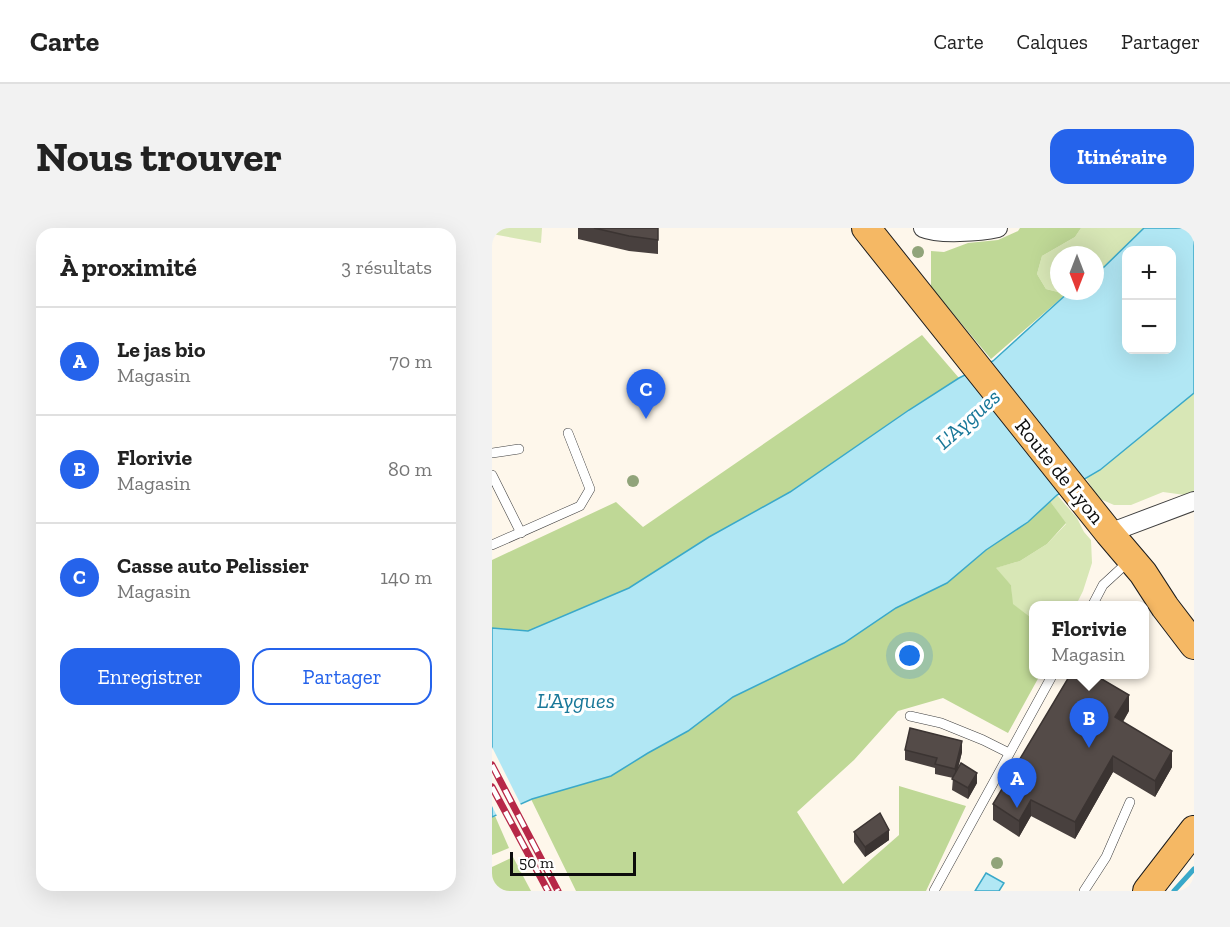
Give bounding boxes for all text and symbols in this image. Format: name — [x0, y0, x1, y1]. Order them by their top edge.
text: Carte — [30, 25, 99, 58]
text: Carte — [933, 29, 984, 54]
text: Calques — [1017, 29, 1088, 54]
text: Partager — [1121, 29, 1200, 54]
button: Itinéraire — [1050, 129, 1194, 184]
text: Nous trouver — [36, 131, 282, 182]
north arrow — [1050, 246, 1104, 300]
map controls — [1122, 246, 1176, 354]
button: + — [1122, 246, 1176, 300]
text: À proximité — [60, 251, 197, 283]
text: 3 résultats — [341, 255, 432, 279]
button: − — [1122, 300, 1176, 354]
text: Le jas bio — [117, 336, 205, 363]
text: A — [73, 349, 86, 373]
text: 70 m — [389, 349, 432, 373]
text: Magasin — [117, 363, 191, 387]
pin: C — [626, 370, 666, 419]
water label: L'Aygues — [930, 383, 1006, 455]
street label: Route de Lyon — [1010, 413, 1110, 529]
text: Florivie — [117, 444, 192, 471]
text: B — [73, 457, 86, 481]
text: 80 m — [388, 457, 432, 481]
text: Magasin — [117, 471, 191, 495]
text: Casse auto Pelissier — [117, 552, 309, 579]
text: C — [73, 565, 86, 589]
text: 140 m — [380, 565, 432, 589]
text: Magasin — [117, 579, 191, 603]
popup — [1029, 601, 1149, 679]
text: Florivie — [1051, 615, 1127, 642]
your location — [895, 641, 924, 670]
text: Magasin — [1051, 642, 1125, 666]
button: Enregistrer — [60, 648, 240, 705]
button: Partager — [252, 648, 432, 705]
water label: L'Aygues — [537, 687, 615, 714]
pin: B — [1070, 698, 1108, 748]
pin: A — [998, 758, 1036, 808]
scale bar — [510, 849, 636, 876]
text: 50 m — [519, 853, 554, 872]

